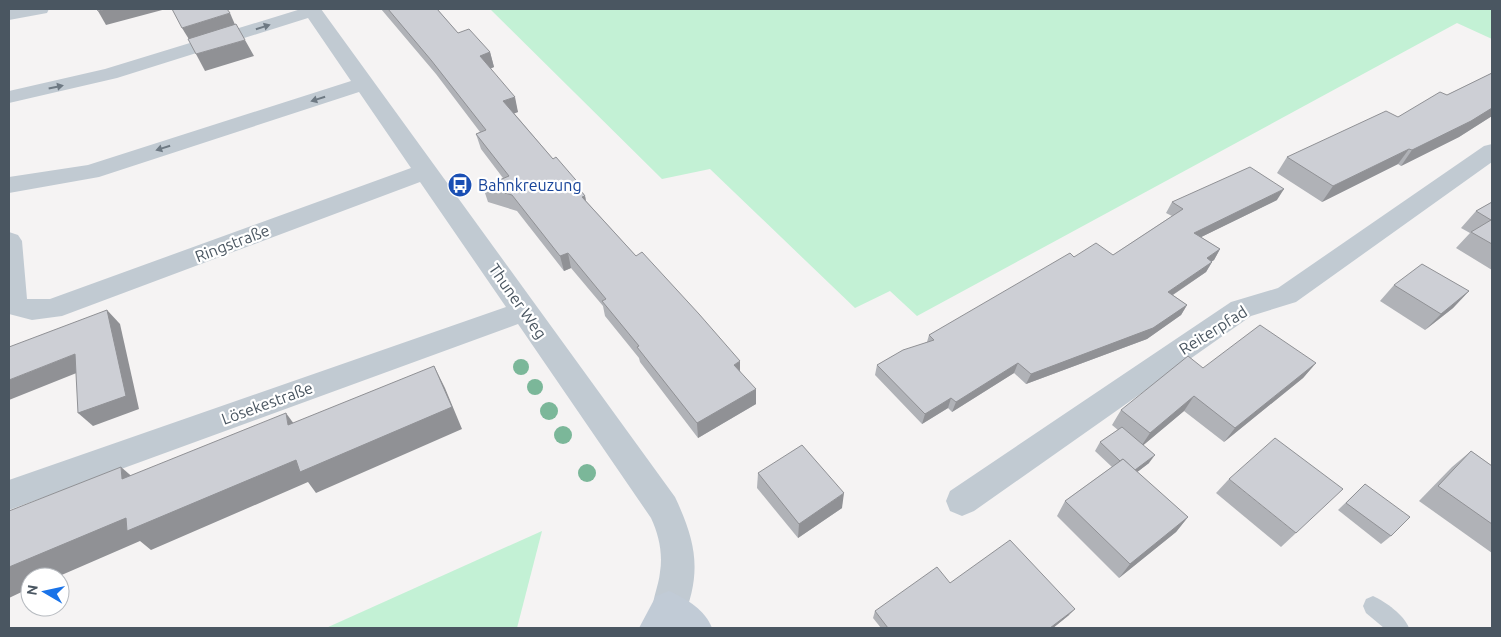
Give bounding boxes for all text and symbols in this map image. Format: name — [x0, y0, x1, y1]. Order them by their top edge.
one-way arrow — [256, 23, 271, 31]
one-way arrow — [49, 83, 64, 91]
one-way arrow — [310, 95, 325, 103]
one-way arrow — [155, 145, 170, 153]
bus stop icon: Bahnkreuzung — [447, 172, 473, 198]
place label: Bahnkreuzung — [478, 176, 582, 194]
street label: Ringstraße — [192, 221, 272, 265]
street label: Thuner Weg — [486, 260, 550, 342]
street label: Reiterpfad — [1176, 302, 1250, 358]
street label: Lösekestraße — [219, 378, 315, 428]
north arrow — [20, 567, 70, 617]
text: N — [23, 584, 41, 596]

